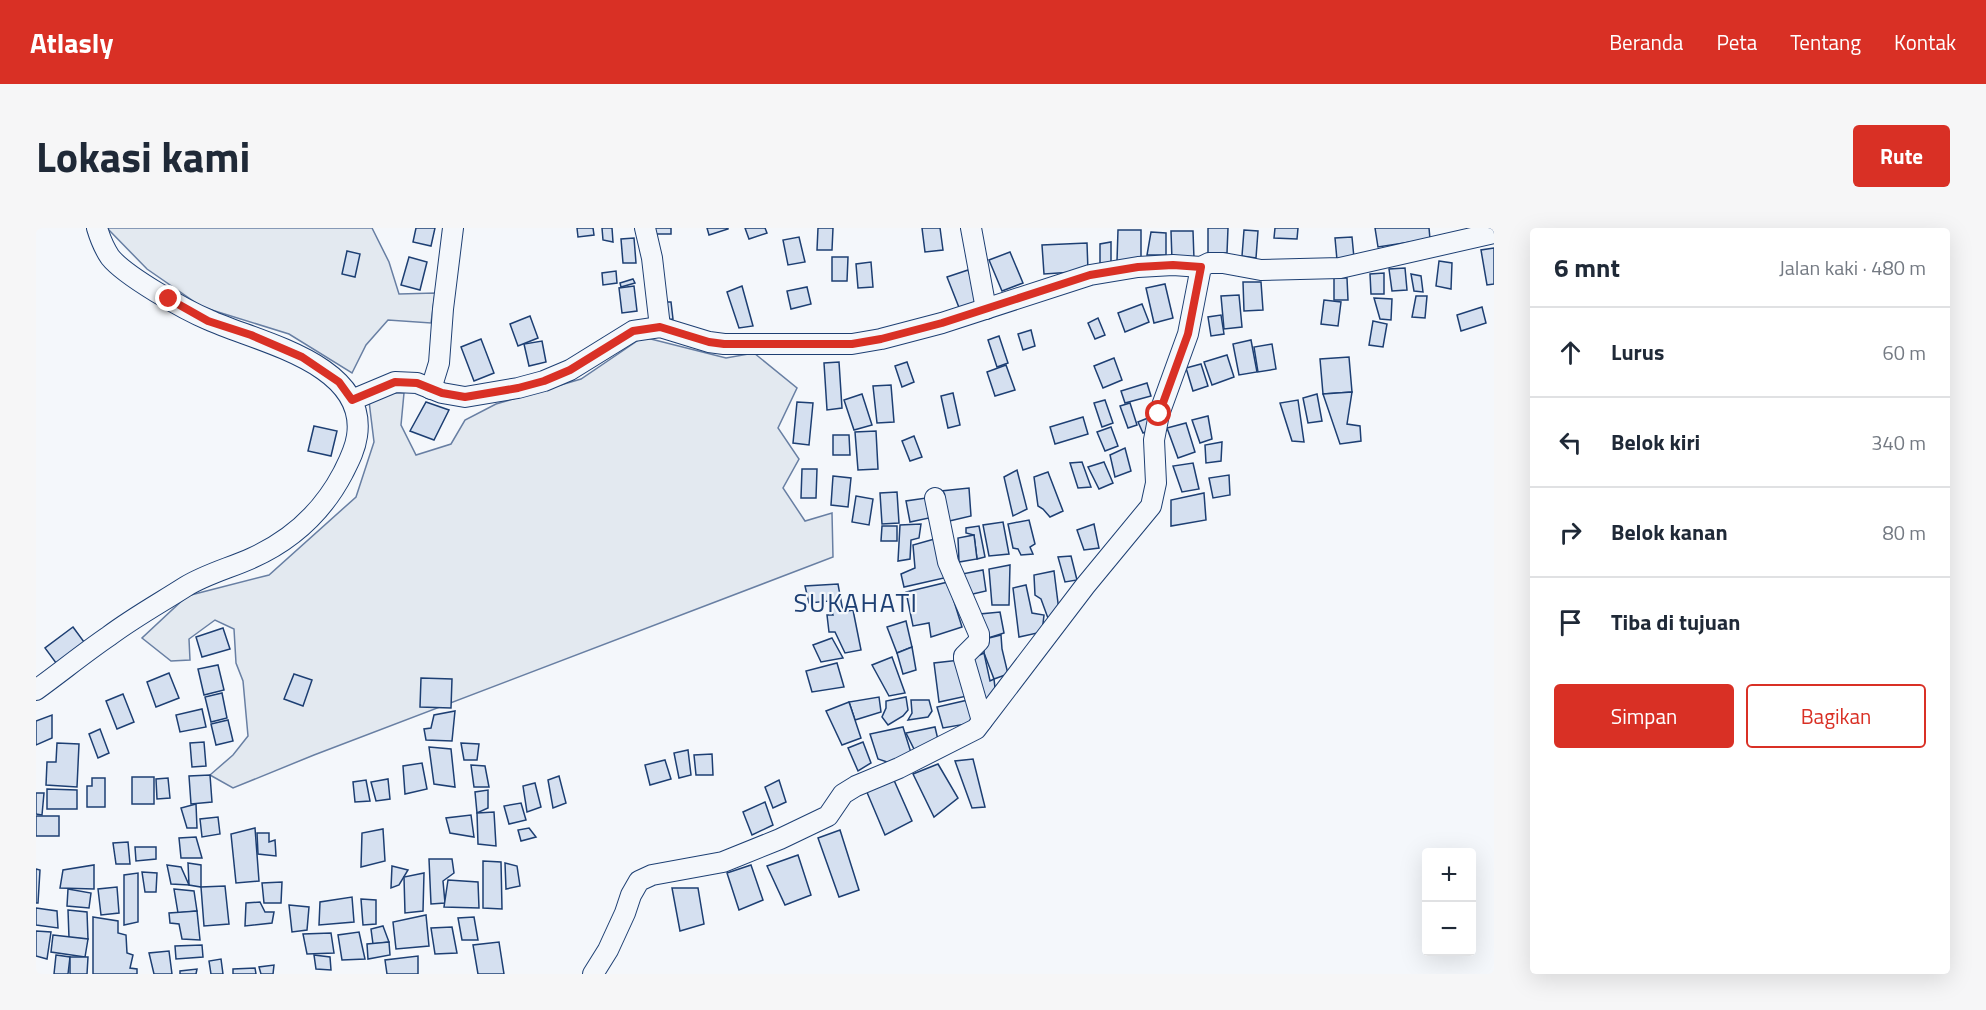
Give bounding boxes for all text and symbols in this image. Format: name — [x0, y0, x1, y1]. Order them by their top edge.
text: Atlasly — [30, 21, 113, 64]
text: Beranda — [1609, 26, 1683, 58]
text: Peta — [1716, 26, 1757, 58]
text: Tentang — [1790, 26, 1861, 58]
text: Kontak — [1894, 26, 1956, 58]
text: Lokasi kami — [36, 124, 250, 188]
button: Rute — [1853, 125, 1950, 187]
text: 6 mnt — [1554, 248, 1620, 287]
text: Jalan kaki · 480 m — [1779, 252, 1926, 283]
route end — [155, 285, 181, 311]
text: Lurus — [1611, 335, 1664, 369]
icon: ahead — [1554, 336, 1587, 369]
text: 60 m — [1882, 337, 1926, 368]
route start — [1145, 400, 1171, 426]
text: Belok kiri — [1611, 425, 1700, 459]
icon: left — [1554, 426, 1587, 459]
text: 340 m — [1871, 427, 1926, 458]
text: Belok kanan — [1611, 515, 1728, 549]
icon: right — [1554, 516, 1587, 549]
text: 80 m — [1882, 517, 1926, 548]
district label: SUKAHATI — [793, 583, 919, 622]
text: Tiba di tujuan — [1611, 605, 1740, 639]
icon: arrive — [1554, 606, 1587, 639]
button: Simpan — [1554, 684, 1734, 748]
button: Bagikan — [1746, 684, 1926, 748]
map controls — [1422, 848, 1476, 956]
button: + — [1422, 848, 1476, 902]
button: − — [1422, 902, 1476, 956]

